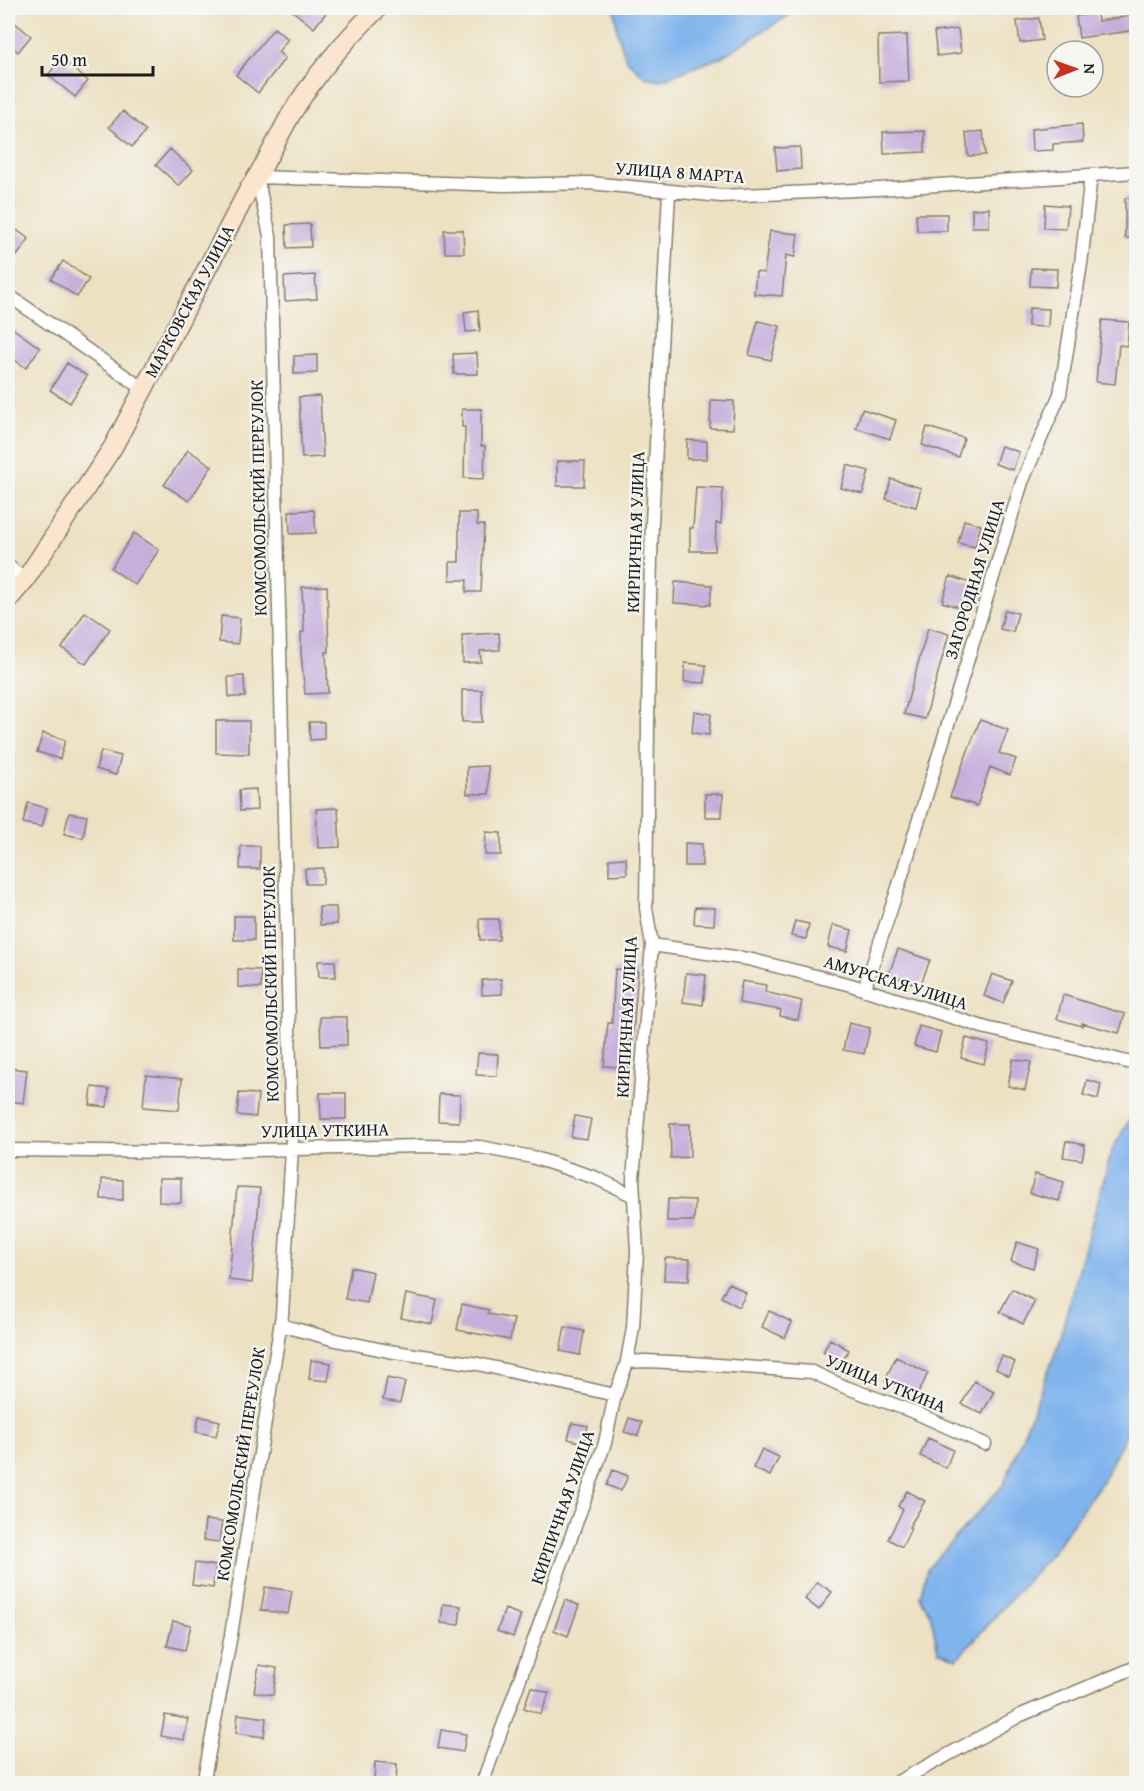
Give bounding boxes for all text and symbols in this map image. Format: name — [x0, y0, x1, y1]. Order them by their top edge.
scale bar — [42, 39, 153, 77]
north arrow — [1045, 39, 1105, 99]
text: 50 m — [51, 46, 87, 73]
text: N — [1078, 63, 1102, 75]
street label: УЛИЦА 8 МАРТА — [615, 154, 746, 190]
street label: МАРКОВСКАЯ УЛИЦА — [137, 219, 241, 382]
street label: КОМСОМОЛЬСКИЙ ПЕРЕУЛОК — [242, 380, 274, 616]
street label: КИРПИЧНАЯ УЛИЦА — [619, 450, 651, 613]
street label: ЗАГОРОДНАЯ УЛИЦА — [937, 495, 1011, 663]
street label: КОМСОМОЛЬСКИЙ ПЕРЕУЛОК — [254, 866, 286, 1102]
street label: КИРПИЧНАЯ УЛИЦА — [608, 935, 644, 1099]
street label: АМУРСКАЯ УЛИЦА — [821, 947, 971, 1017]
street label: УЛИЦА УТКИНА — [261, 1115, 389, 1145]
street label: КОМСОМОЛЬСКИЙ ПЕРЕУЛОК — [208, 1345, 272, 1583]
street label: УЛИЦА УТКИНА — [822, 1346, 951, 1420]
street label: КИРПИЧНАЯ УЛИЦА — [523, 1426, 601, 1588]

